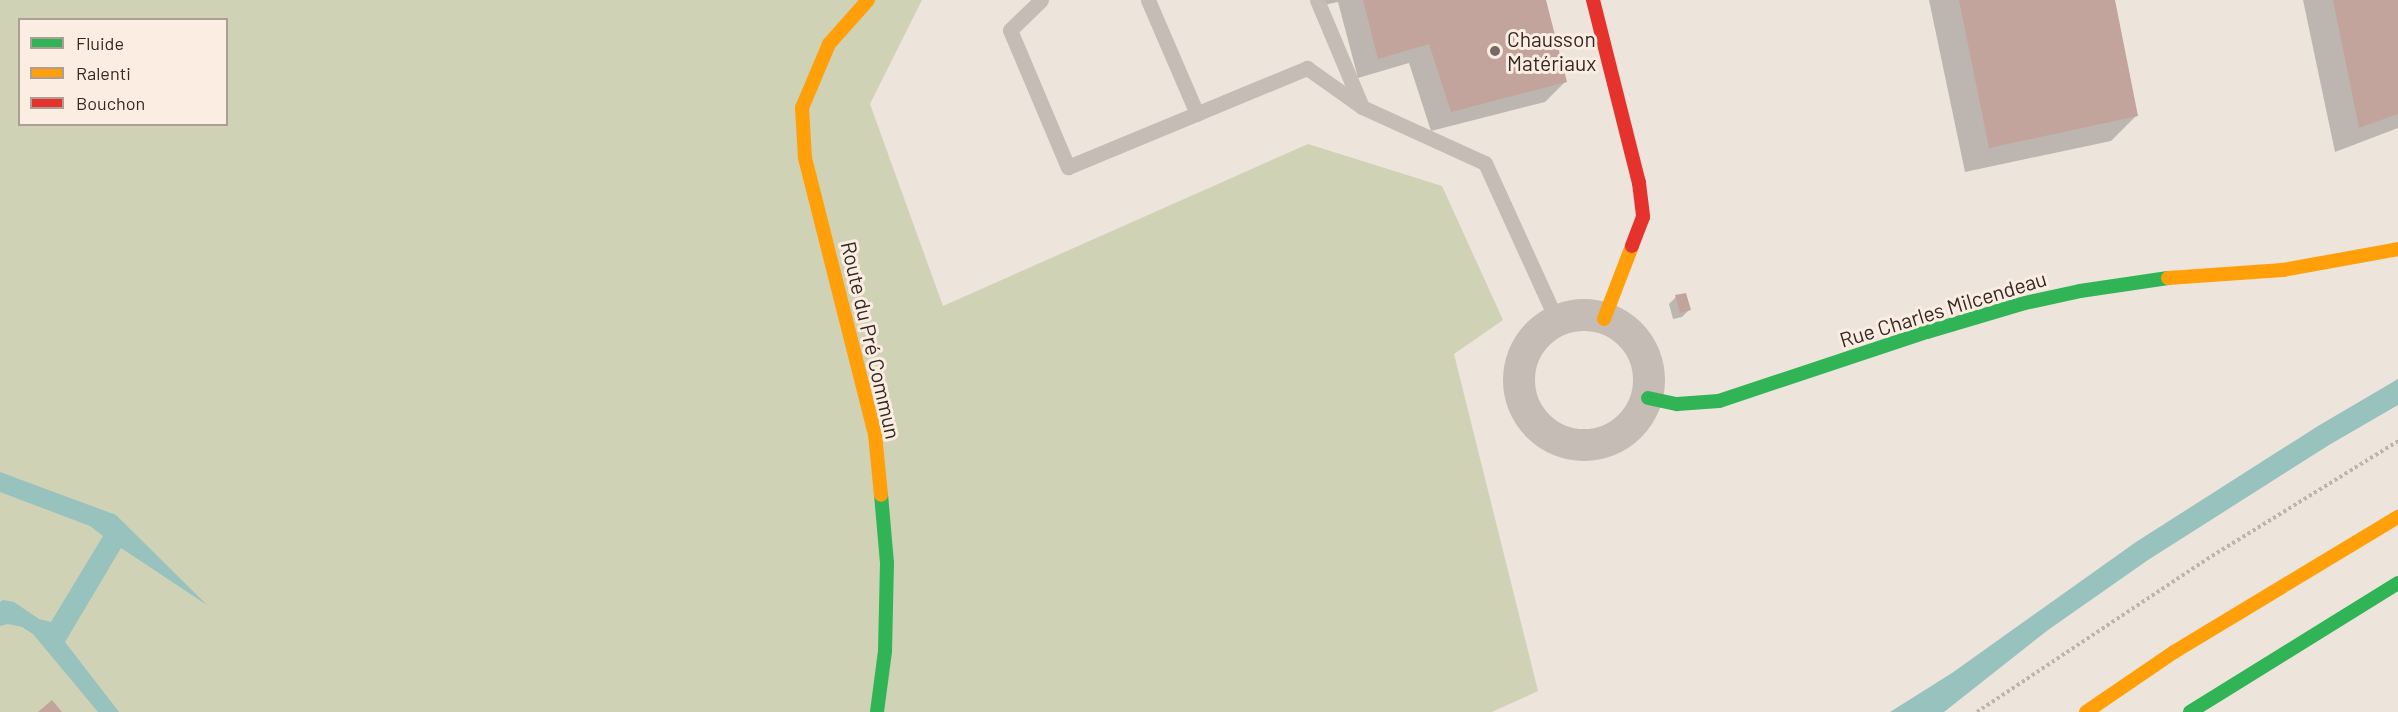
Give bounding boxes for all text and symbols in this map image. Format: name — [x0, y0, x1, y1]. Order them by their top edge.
legend — [18, 18, 228, 126]
place label: Chausson Matériaux — [1507, 26, 1596, 76]
text: Fluide — [76, 32, 124, 54]
marker: Chausson Matériaux — [1488, 44, 1502, 58]
text: Ralenti — [76, 62, 131, 84]
text: Bouchon — [76, 92, 145, 114]
street label: Route du Pré Commun — [836, 239, 906, 441]
street label: Rue Charles Milcendeau — [1836, 266, 2050, 352]

